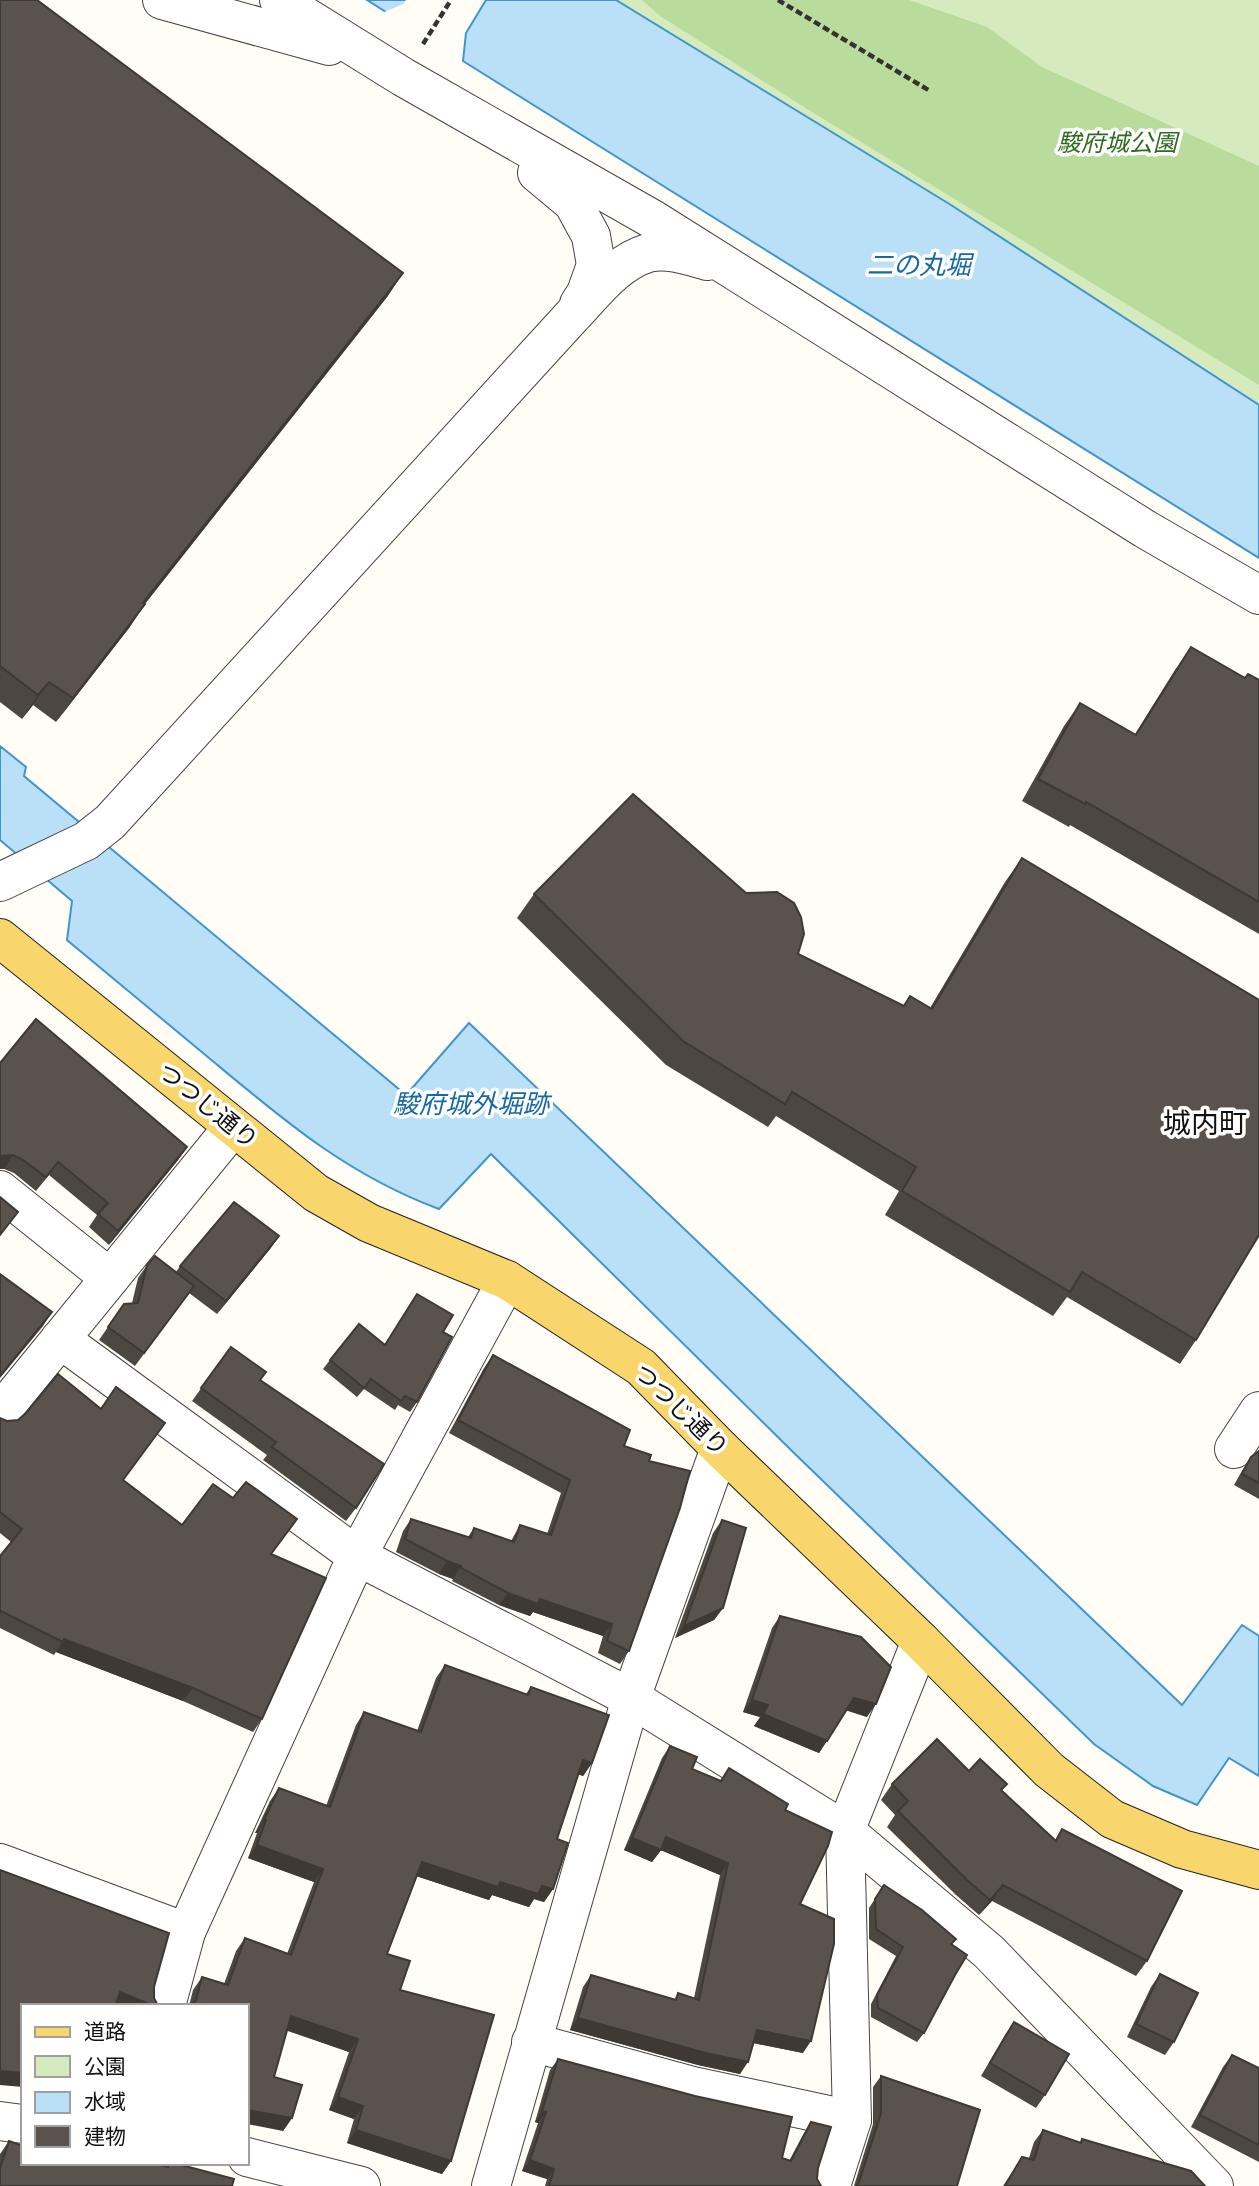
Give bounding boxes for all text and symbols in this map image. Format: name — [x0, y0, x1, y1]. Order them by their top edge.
park label: 駿府城公園 — [1057, 129, 1180, 157]
water label: 二の丸堀 — [867, 250, 975, 280]
street label: つつじ通り — [153, 1057, 263, 1155]
water label: 駿府城外堀跡 — [393, 1089, 553, 1119]
district label: 城内町 — [1163, 1107, 1247, 1140]
street label: つつじ通り — [628, 1358, 734, 1462]
legend — [21, 2004, 248, 2165]
text: 道路 — [84, 2020, 126, 2044]
text: 公園 — [84, 2055, 126, 2079]
text: 水域 — [84, 2090, 126, 2114]
text: 建物 — [84, 2125, 126, 2149]

